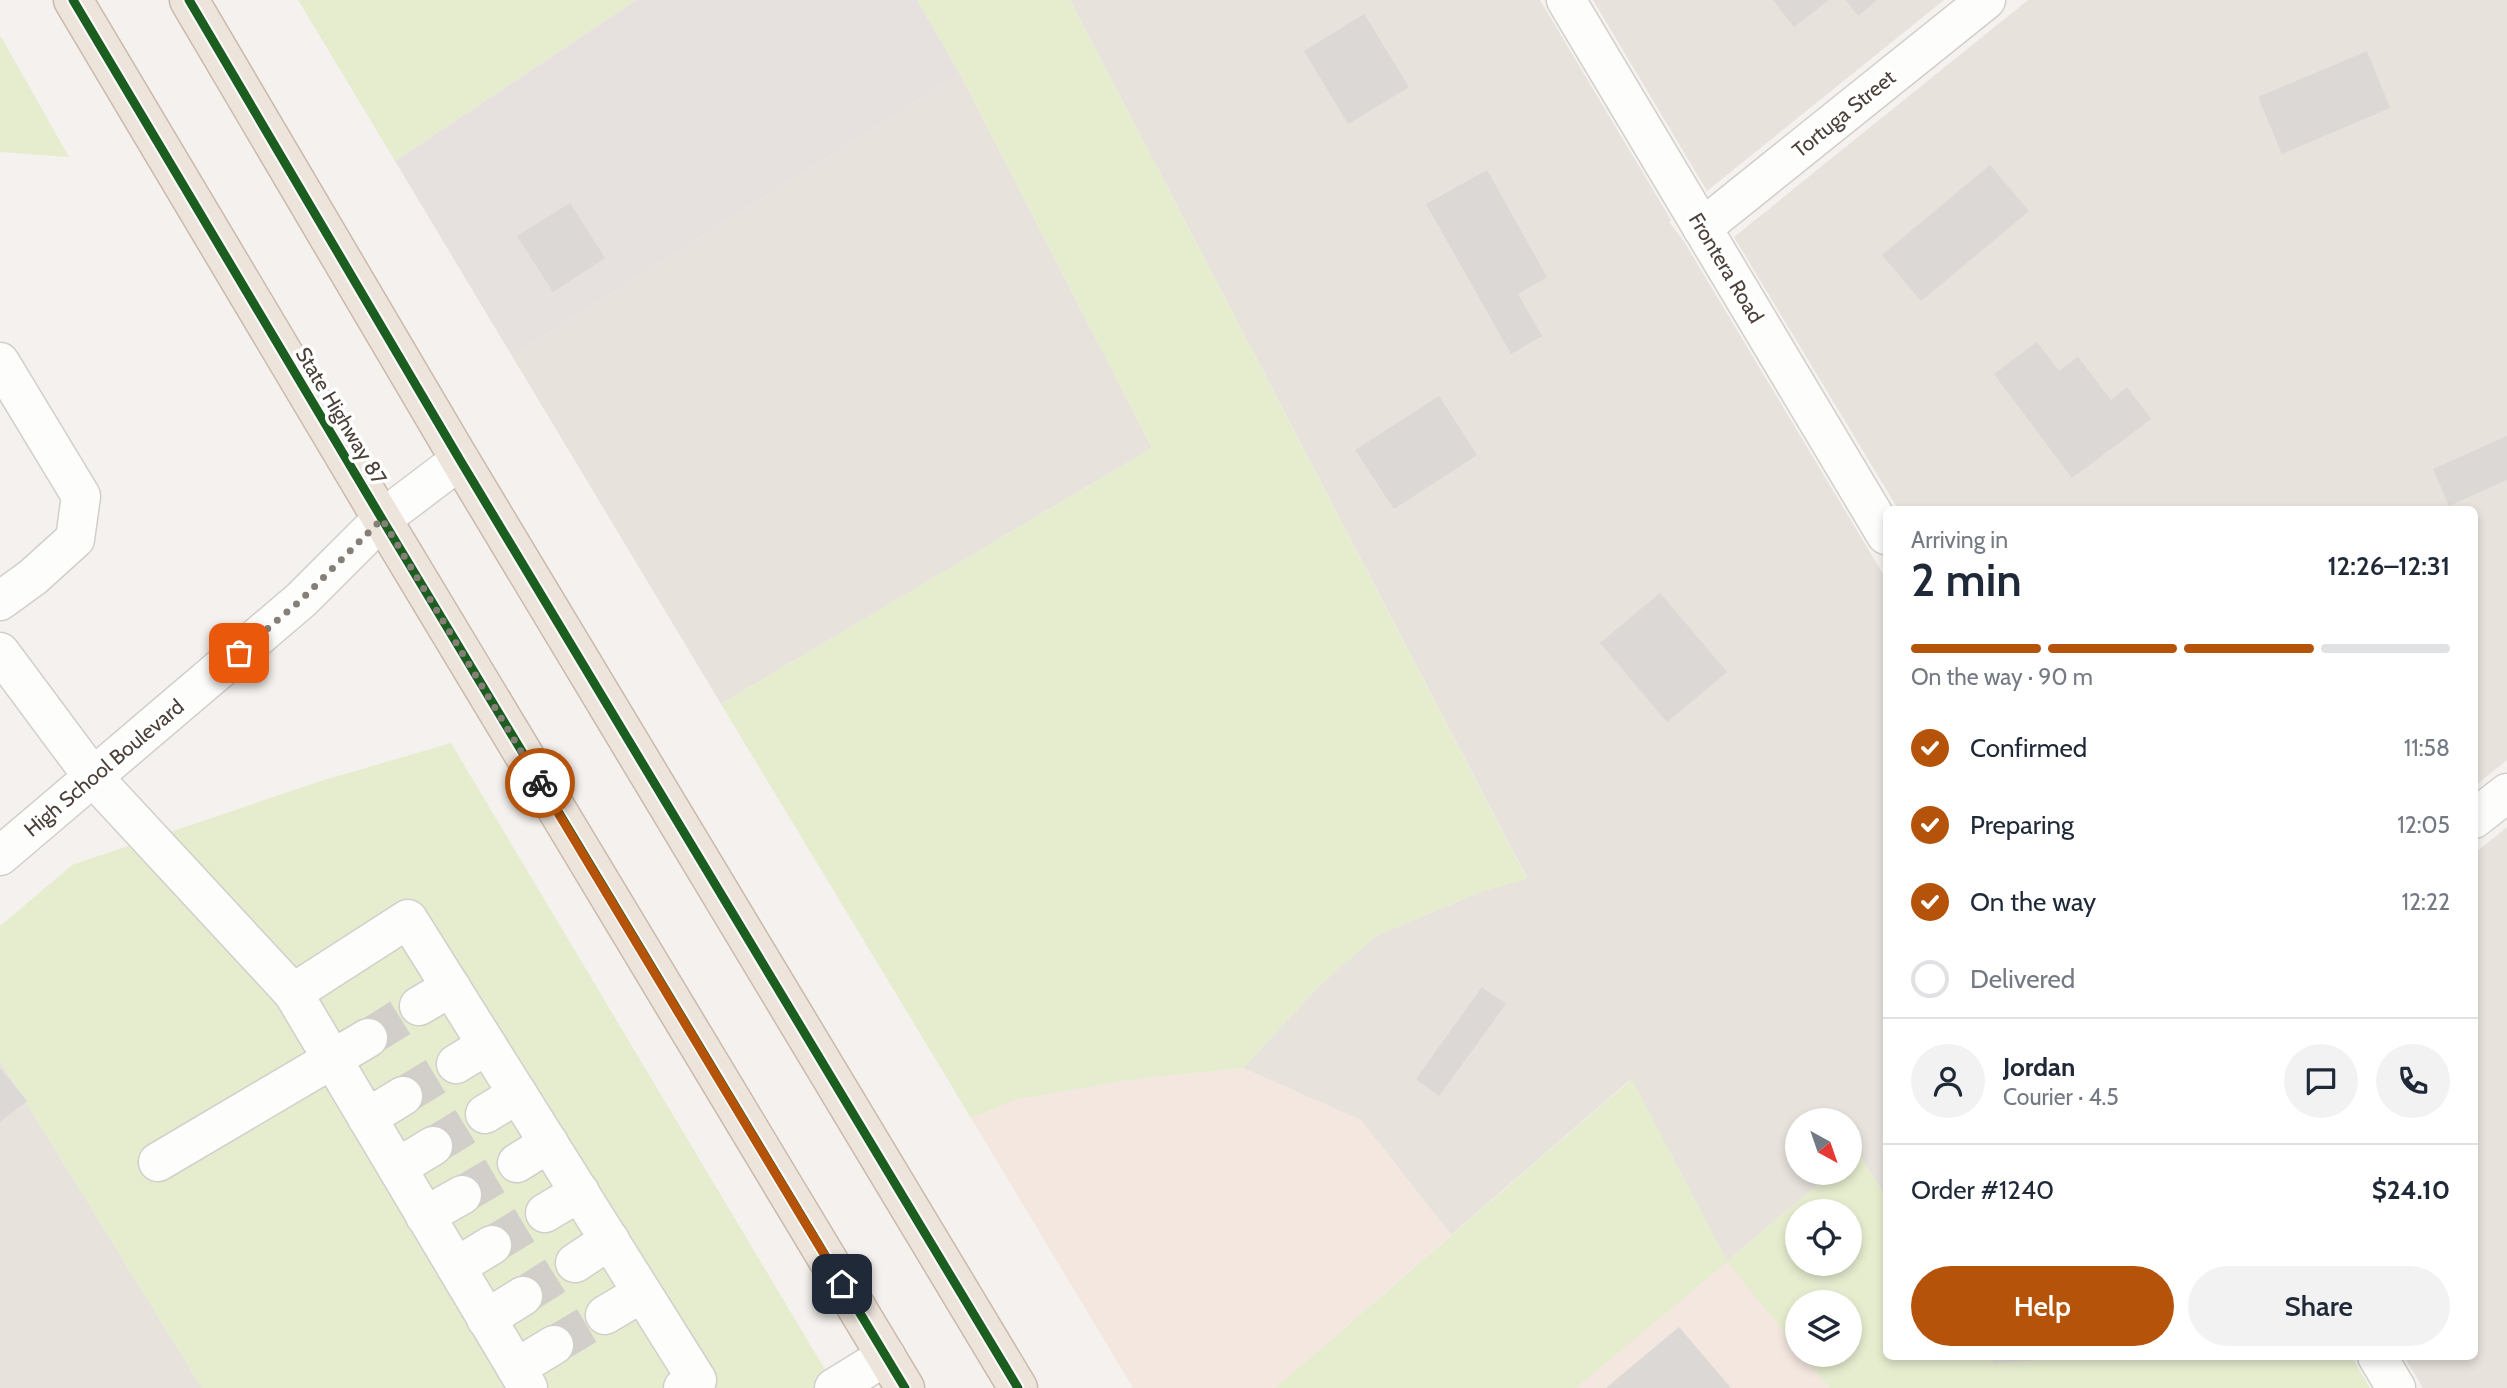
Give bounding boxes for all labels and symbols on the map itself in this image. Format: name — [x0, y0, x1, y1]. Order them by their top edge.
street label: Tortuga Street — [1787, 65, 1900, 163]
street label: Frontera Road — [1684, 208, 1769, 327]
street label: State Highway 87 — [291, 343, 392, 489]
pin — [209, 623, 269, 683]
street label: High School Boulevard — [19, 694, 189, 842]
courier — [505, 748, 575, 818]
north arrow — [1785, 1108, 1862, 1185]
pin — [812, 1254, 872, 1314]

